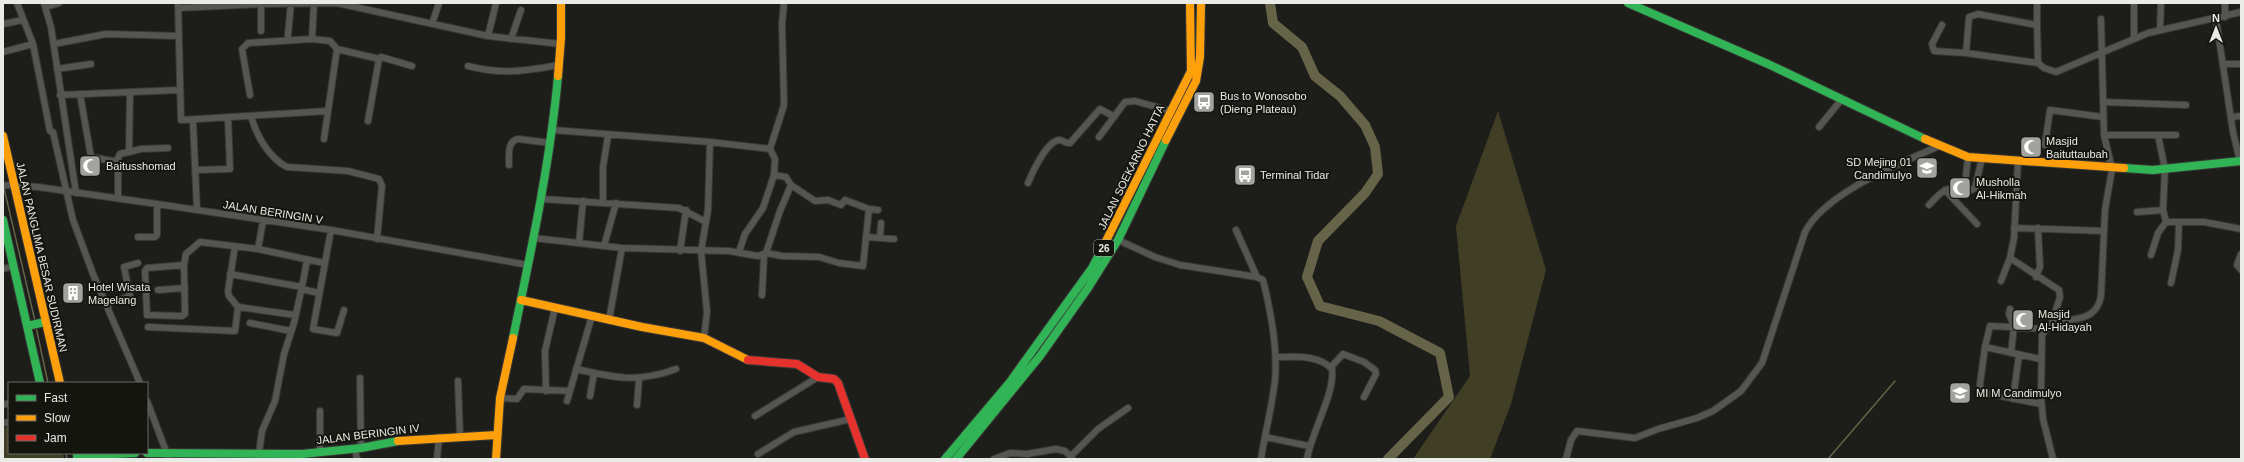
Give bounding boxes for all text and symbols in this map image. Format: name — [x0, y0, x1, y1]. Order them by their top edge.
north arrow — [2196, 8, 2236, 48]
text: N — [2212, 12, 2220, 24]
bus stop icon: Bus to Wonosobo (Dieng Plateau) — [1191, 89, 1217, 115]
place label: Bus to Wonosobo (Dieng Plateau) — [1220, 90, 1307, 115]
street label: JALAN SOEKARNO HATTA — [1096, 102, 1167, 231]
mosque icon: Masjid Baituttaubah — [2018, 134, 2044, 160]
place label: Masjid Baituttaubah — [2046, 135, 2108, 160]
mosque icon: Baitusshomad — [77, 153, 103, 179]
school or university icon: SD Mejing 01 Candimulyo — [1914, 155, 1940, 181]
place label: SD Mejing 01 Candimulyo — [1846, 156, 1912, 181]
place label: Baitusshomad — [106, 160, 176, 172]
street label: JALAN PANGLIMA BESAR SUDIRMAN — [14, 161, 70, 353]
bus stop icon: Terminal Tidar — [1232, 162, 1258, 188]
place label: Terminal Tidar — [1260, 169, 1329, 181]
mosque icon: Musholla Al-Hikmah — [1947, 175, 1973, 201]
place label: Musholla Al-Hikmah — [1976, 176, 2027, 201]
street label: JALAN BERINGIN V — [222, 198, 324, 226]
road number: 26 — [1094, 240, 1114, 256]
building icon: Hotel Wisata Magelang — [60, 280, 86, 306]
place label: Hotel Wisata Magelang — [88, 281, 151, 306]
mosque icon: Masjid Al-Hidayah — [2010, 307, 2036, 333]
place label: Masjid Al-Hidayah — [2038, 308, 2092, 333]
school or university icon: MI M Candimulyo — [1947, 380, 1973, 406]
legend — [8, 382, 148, 454]
place label: MI M Candimulyo — [1976, 387, 2062, 399]
text: Fast — [44, 391, 68, 405]
text: Slow — [44, 411, 70, 425]
street label: JALAN BERINGIN IV — [316, 422, 421, 446]
text: Jam — [44, 431, 67, 445]

